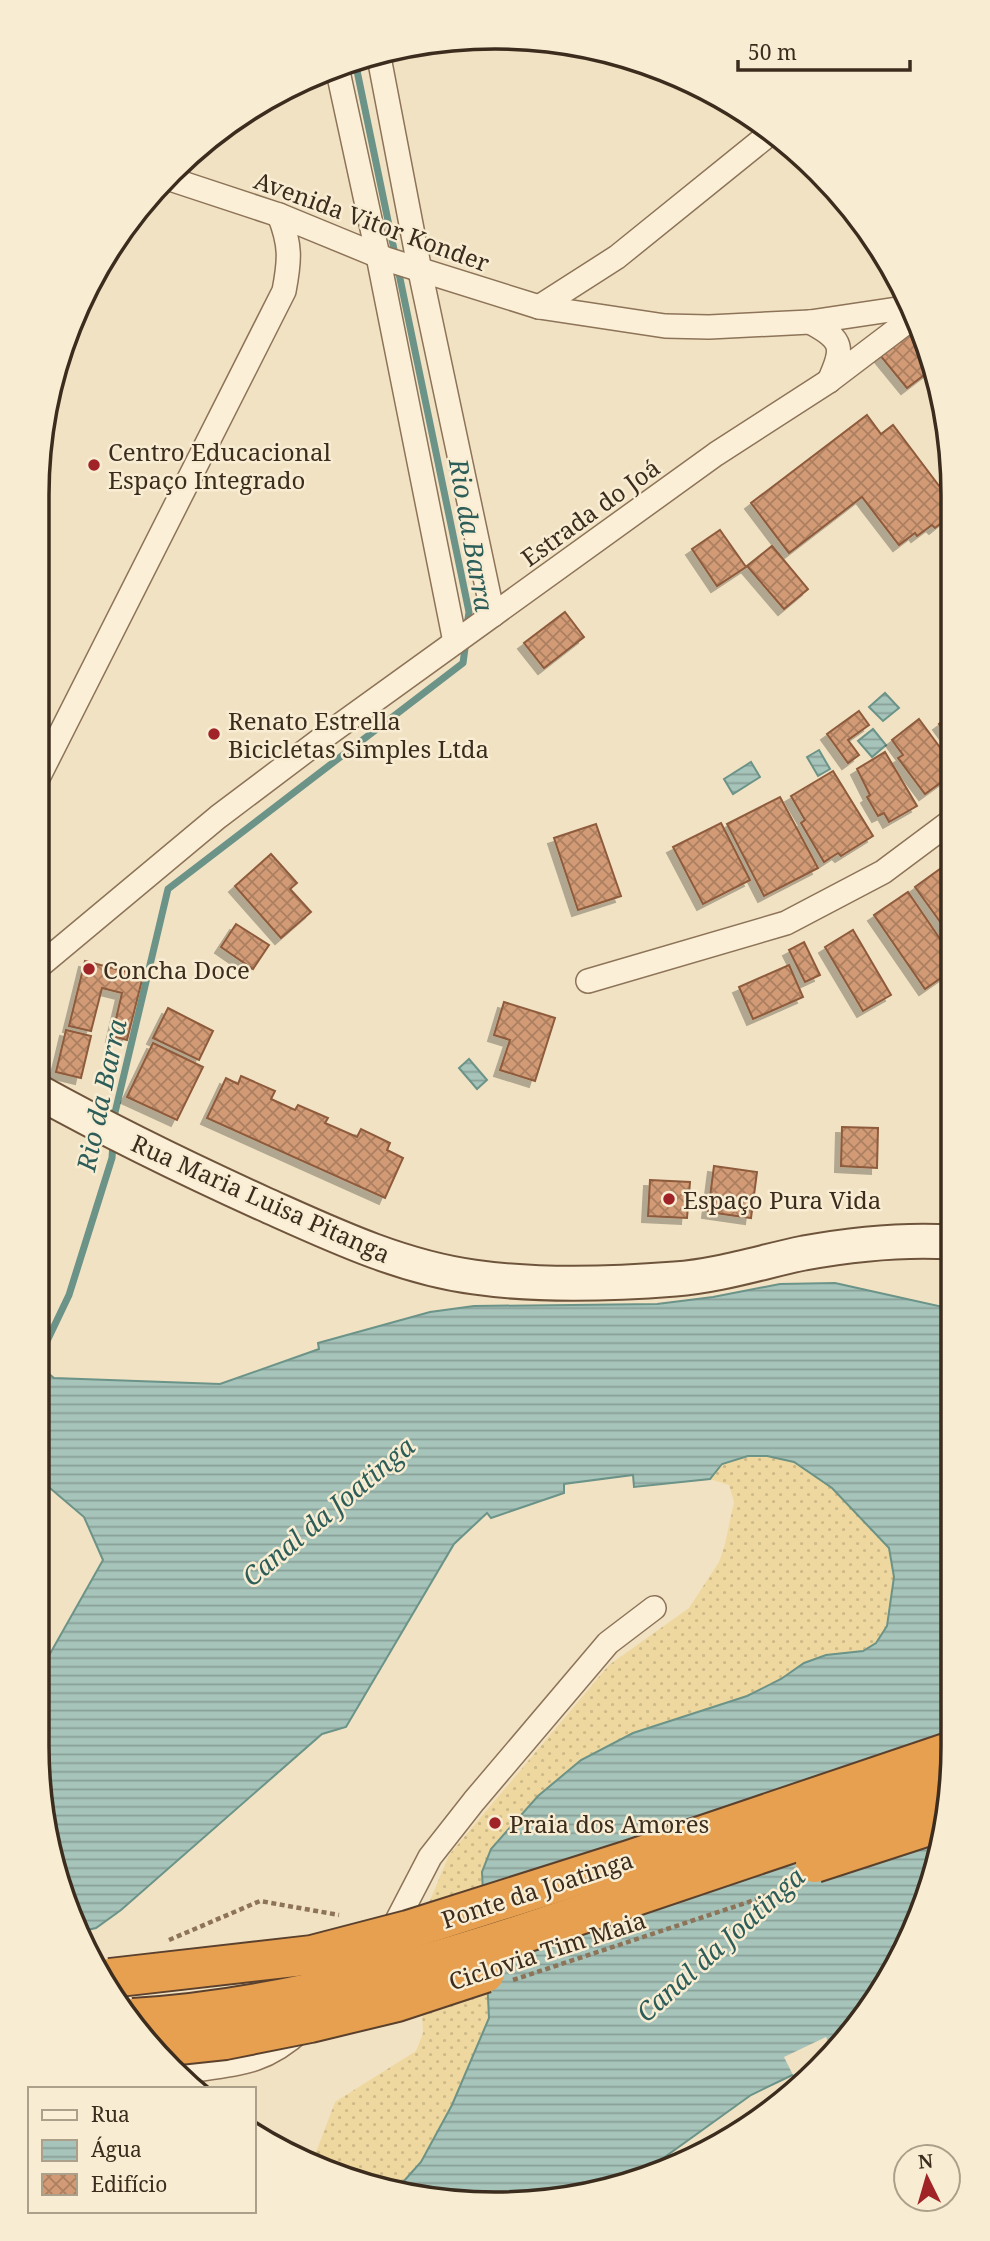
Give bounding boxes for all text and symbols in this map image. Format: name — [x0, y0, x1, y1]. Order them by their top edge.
scale bar — [738, 28, 909, 72]
text: 50 m — [748, 38, 797, 66]
street label: Avenida Vitor Konder — [250, 163, 494, 279]
place label: Centro Educacional Espaço Integrado — [108, 435, 331, 496]
street label: Estrada do Joá — [514, 451, 666, 573]
water label: Rio da Barra — [441, 455, 503, 614]
marker: Centro Educacional Espaço Integrado — [86, 457, 102, 473]
place label: Renato Estrella Bicicletas Simples Ltda — [228, 704, 489, 765]
marker: Renato Estrella Bicicletas Simples Ltda — [206, 726, 222, 742]
place label: Concha Doce — [103, 953, 250, 986]
marker: Concha Doce — [81, 961, 97, 977]
water label: Rio da Barra — [67, 1016, 135, 1175]
street label: Rua Maria Luisa Pitanga — [126, 1126, 396, 1270]
place label: Espaço Pura Vida — [683, 1183, 881, 1216]
marker: Espaço Pura Vida — [661, 1191, 677, 1207]
water label: Canal da Joatinga — [234, 1428, 422, 1594]
place label: Praia dos Amores — [509, 1807, 709, 1840]
marker: Praia dos Amores — [487, 1815, 503, 1831]
street label: Ponte da Joatinga — [437, 1842, 637, 1936]
water label: Canal da Joatinga — [628, 1859, 812, 2029]
street label: Ciclovia Tim Maia — [444, 1903, 650, 1997]
legend — [28, 2087, 256, 2213]
text: Rua — [91, 2100, 130, 2128]
text: Água — [91, 2135, 142, 2163]
north arrow — [892, 2143, 962, 2213]
text: N — [917, 2147, 934, 2175]
text: Edifício — [91, 2170, 167, 2198]

